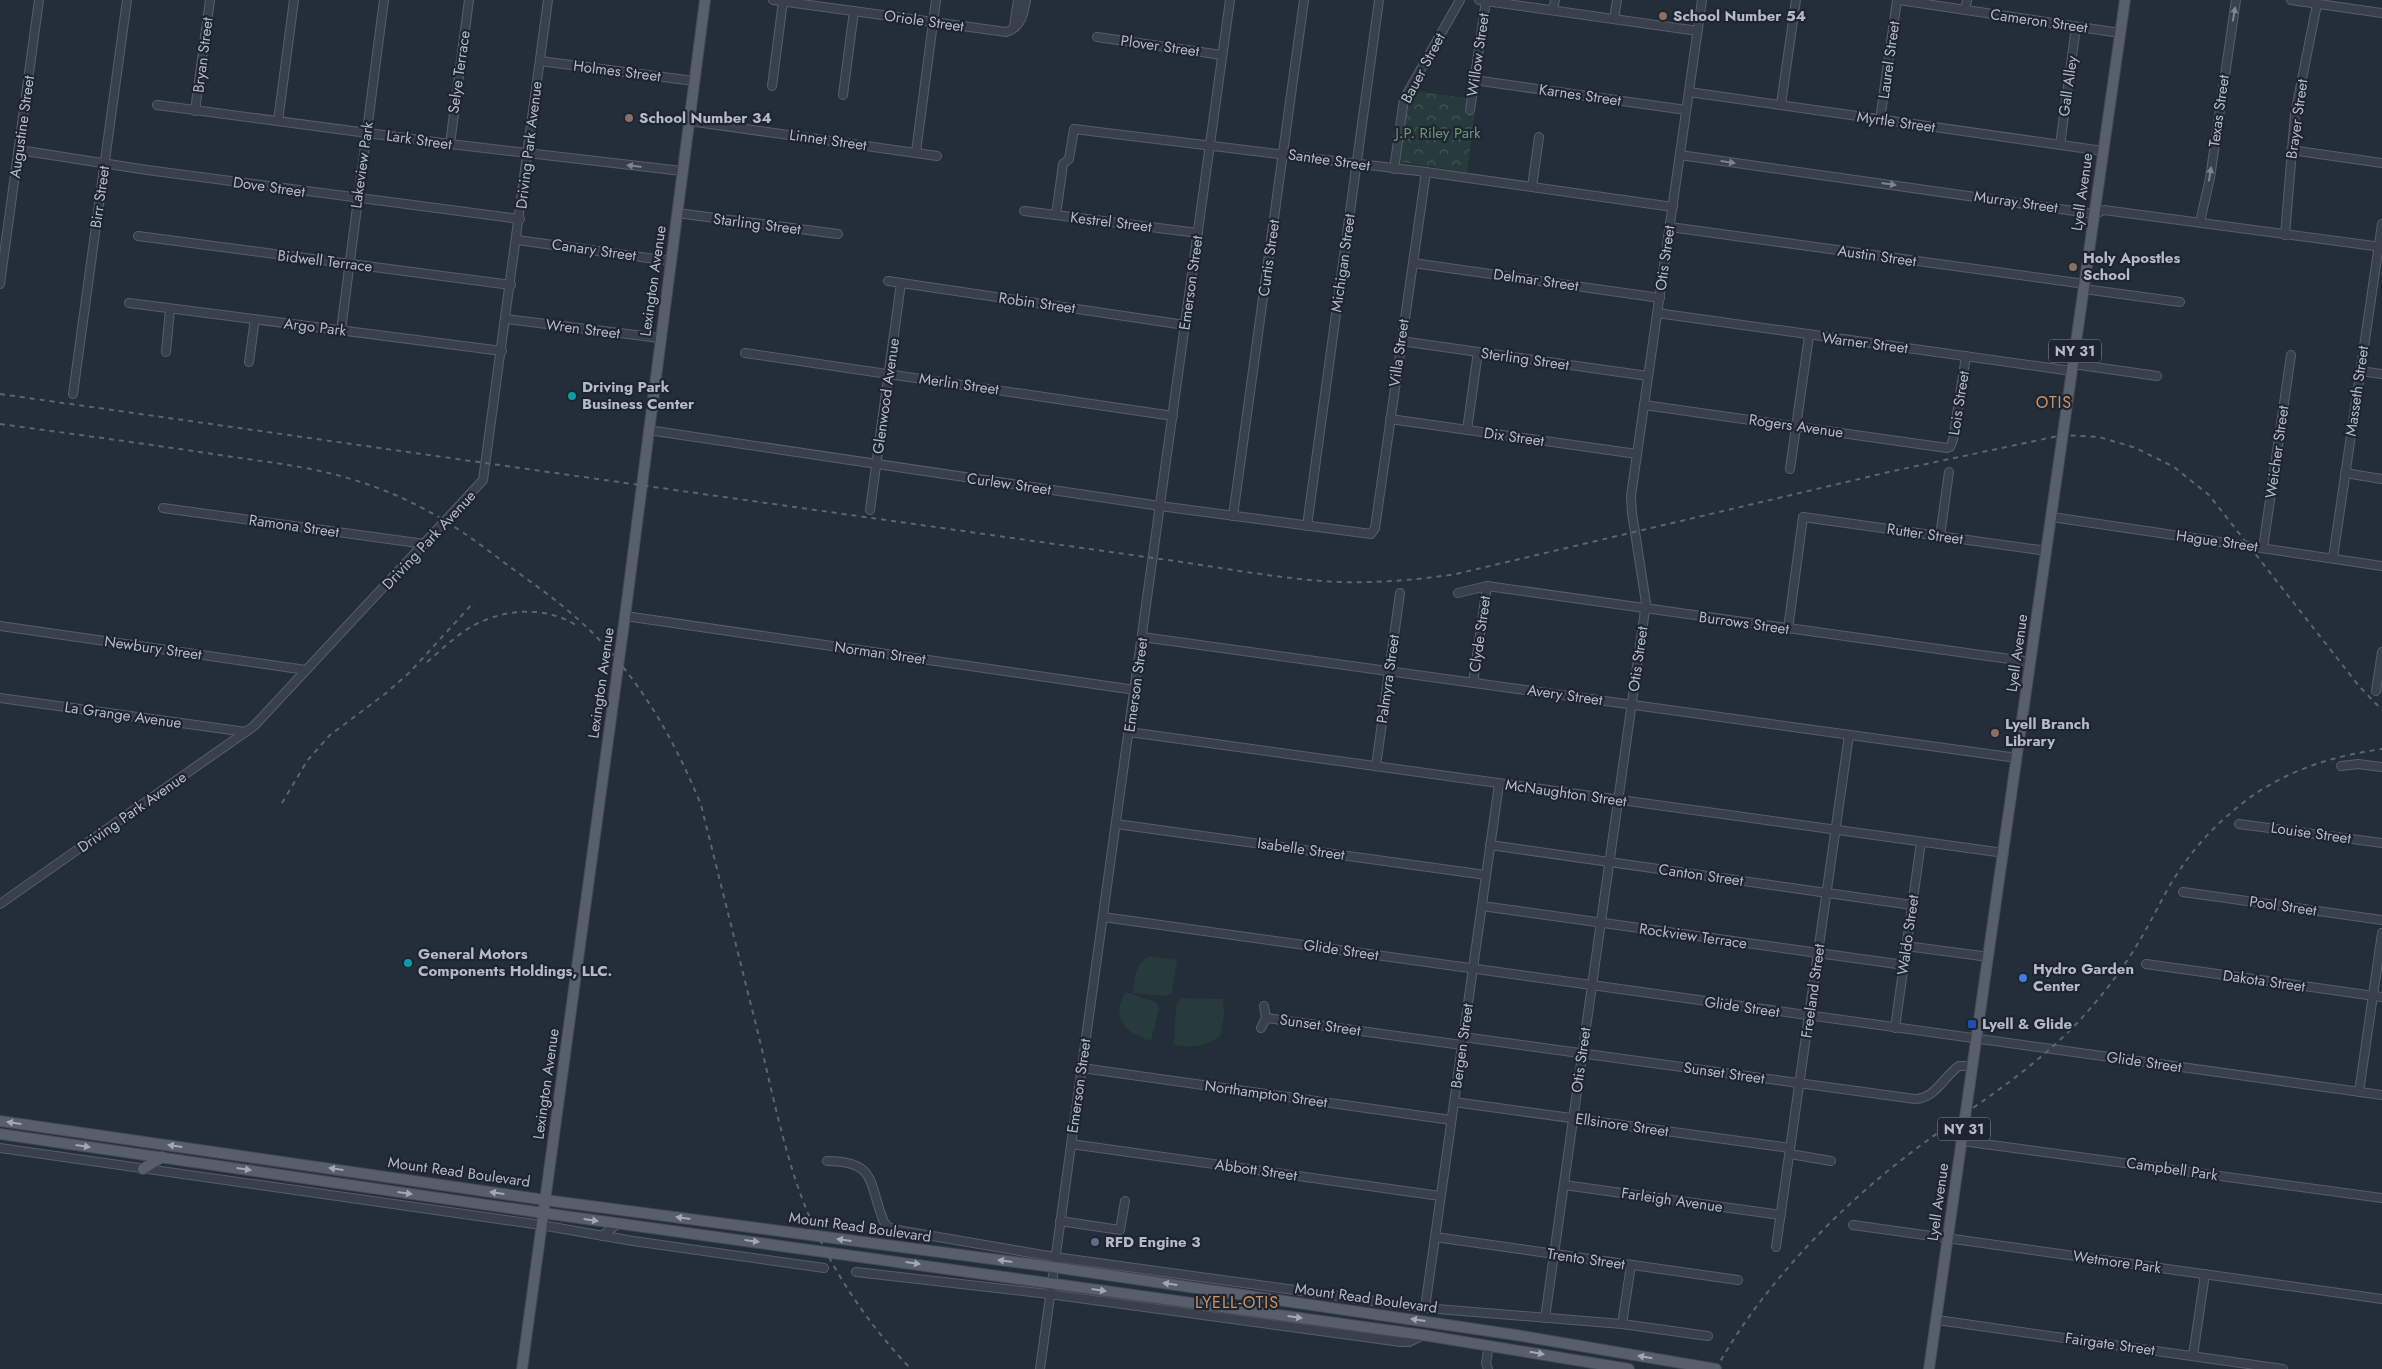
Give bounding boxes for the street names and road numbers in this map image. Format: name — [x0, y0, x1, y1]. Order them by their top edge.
street label: Cameron Street — [1989, 3, 2090, 39]
street label: Oriole Street — [883, 5, 966, 38]
street label: Willow Street — [1461, 11, 1495, 98]
street label: Bryan Street — [187, 16, 219, 94]
street label: Laurel Street — [1873, 19, 1905, 100]
street label: Selye Terrace — [442, 29, 476, 115]
street label: Bauer Street — [1395, 29, 1451, 107]
street label: Plover Street — [1119, 30, 1201, 62]
street label: Gall Alley — [2053, 54, 2083, 118]
street label: Holmes Street — [572, 55, 662, 87]
street label: Texas Street — [2203, 73, 2235, 149]
street label: Augustine Street — [4, 74, 40, 180]
street label: Brayer Street — [2281, 77, 2314, 160]
street label: Karnes Street — [1537, 78, 1623, 112]
street label: Driving Park Avenue — [510, 80, 548, 210]
street label: Myrtle Street — [1855, 106, 1937, 138]
street label: Lakeview Park — [345, 120, 379, 210]
street label: Linnet Street — [788, 124, 869, 156]
street label: Lark Street — [385, 125, 454, 156]
street label: Santee Street — [1287, 143, 1372, 177]
street label: Lyell Avenue — [2066, 151, 2098, 232]
street label: Birr Street — [85, 164, 115, 230]
street label: Dove Street — [232, 171, 307, 203]
street label: Murray Street — [1973, 185, 2060, 219]
street label: Kestrel Street — [1069, 206, 1153, 238]
street label: Starling Street — [712, 208, 803, 240]
street label: Michigan Street — [1325, 212, 1361, 314]
street label: Curtis Street — [1253, 218, 1285, 298]
street label: Lexington Avenue — [634, 224, 672, 338]
street label: Otis Street — [1650, 224, 1681, 292]
street label: Canary Street — [550, 233, 638, 267]
street label: Emerson Street — [1173, 234, 1209, 332]
street label: Austin Street — [1836, 240, 1918, 272]
street label: Bidwell Terrace — [276, 244, 374, 278]
street label: Delmar Street — [1492, 263, 1580, 297]
street label: Robin Street — [997, 287, 1077, 319]
street label: Argo Park — [282, 312, 348, 342]
street label: Wren Street — [545, 314, 622, 345]
street label: Villa Street — [1383, 317, 1415, 388]
street label: Warner Street — [1821, 327, 1910, 359]
street label: Glenwood Avenue — [867, 336, 905, 455]
road number: NY 31 — [2049, 340, 2101, 362]
street label: Sterling Street — [1480, 342, 1571, 376]
street label: Masseth Street — [2340, 344, 2374, 438]
street label: Merlin Street — [918, 368, 1001, 401]
street label: Lois Street — [1943, 369, 1975, 437]
street label: Weicher Street — [2260, 404, 2294, 500]
street label: Rogers Avenue — [1747, 408, 1845, 444]
street label: Dix Street — [1482, 422, 1546, 452]
street label: Curlew Street — [966, 467, 1053, 501]
street label: Driving Park Avenue — [377, 485, 481, 595]
street label: Ramona Street — [247, 509, 341, 543]
street label: Rutter Street — [1886, 518, 1965, 550]
street label: Hague Street — [2175, 524, 2260, 558]
street label: Clyde Street — [1464, 594, 1496, 674]
street label: Burrows Street — [1698, 606, 1791, 640]
street label: Lyell Avenue — [2001, 612, 2033, 693]
street label: Otis Street — [1623, 625, 1654, 693]
street label: Lexington Avenue — [582, 626, 620, 740]
street label: Newbury Street — [103, 630, 204, 666]
street label: Palmyra Street — [1371, 633, 1405, 725]
street label: Norman Street — [833, 636, 927, 670]
street label: Emerson Street — [1118, 636, 1154, 734]
street label: Avery Street — [1526, 679, 1604, 711]
street label: La Grange Avenue — [63, 696, 183, 734]
street label: Driving Park Avenue — [73, 766, 191, 858]
street label: McNaughton Street — [1504, 774, 1629, 812]
street label: Louise Street — [2269, 816, 2353, 850]
street label: Isabelle Street — [1256, 832, 1347, 866]
street label: Canton Street — [1657, 858, 1745, 892]
street label: Pool Street — [2248, 890, 2319, 922]
street label: Waldo Street — [1891, 893, 1925, 977]
street label: Rockview Terrace — [1638, 918, 1749, 955]
street label: Glide Street — [1302, 934, 1380, 966]
street label: Freeland Street — [1795, 942, 1831, 1040]
street label: Dakota Street — [2221, 964, 2307, 998]
street label: Glide Street — [1703, 991, 1781, 1023]
street label: Bergen Street — [1445, 1002, 1479, 1090]
street label: Sunset Street — [1278, 1008, 1362, 1042]
street label: Otis Street — [1566, 1026, 1597, 1094]
street label: Lexington Avenue — [527, 1027, 565, 1141]
street label: Emerson Street — [1061, 1037, 1097, 1135]
street label: Glide Street — [2105, 1046, 2183, 1078]
street label: Sunset Street — [1682, 1056, 1766, 1090]
street label: Northampton Street — [1203, 1074, 1329, 1114]
street label: Ellsinore Street — [1574, 1108, 1671, 1142]
road number: NY 31 — [1938, 1118, 1990, 1140]
street label: Mount Read Boulevard — [386, 1151, 532, 1193]
street label: Campbell Park — [2125, 1152, 2220, 1186]
street label: Abbott Street — [1214, 1153, 1299, 1187]
street label: Lyell Avenue — [1922, 1161, 1954, 1242]
street label: Farleigh Avenue — [1620, 1182, 1724, 1218]
street label: Mount Read Boulevard — [787, 1206, 933, 1248]
street label: Trento Street — [1546, 1243, 1627, 1275]
street label: Wetmore Park — [2072, 1245, 2163, 1279]
street label: Mount Read Boulevard — [1293, 1277, 1439, 1319]
street label: Fairgate Street — [2064, 1327, 2157, 1361]

